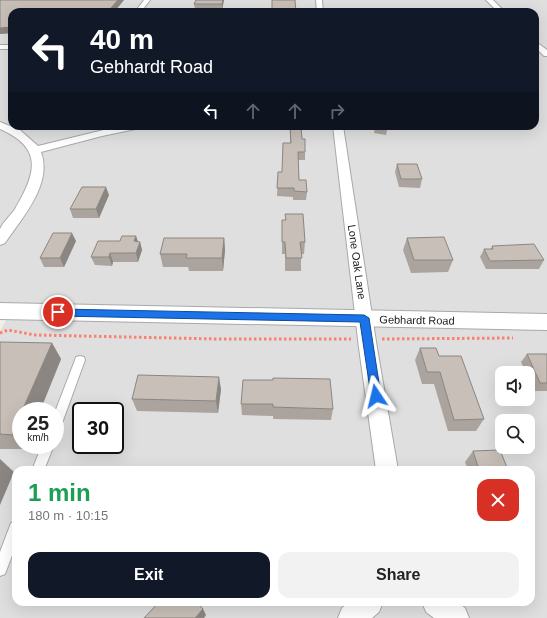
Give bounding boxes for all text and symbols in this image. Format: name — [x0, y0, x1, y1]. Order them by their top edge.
icon: left — [24, 24, 76, 76]
text: 40 m — [90, 24, 154, 55]
text: Gebhardt Road — [90, 57, 213, 77]
icon: left — [200, 100, 222, 122]
icon: ahead — [242, 100, 264, 122]
icon: ahead — [284, 100, 306, 122]
icon: right — [326, 100, 348, 122]
street label: Lone Oak Lane — [346, 224, 368, 300]
pin — [41, 295, 75, 329]
icon: arrive — [47, 301, 69, 323]
street label: Gebhardt Road — [379, 313, 455, 327]
map controls — [495, 366, 535, 454]
button: sound — [495, 366, 535, 406]
position arrow — [355, 375, 397, 417]
speed limit sign: 30 — [72, 402, 124, 454]
text: 25 — [27, 412, 49, 434]
button: search — [495, 414, 535, 454]
text: km/h — [27, 432, 49, 443]
text: 1 min — [28, 479, 91, 506]
button: close — [477, 479, 519, 521]
text: 180 m · 10:15 — [28, 508, 108, 523]
button: Exit — [28, 552, 270, 598]
button: Share — [278, 552, 519, 598]

